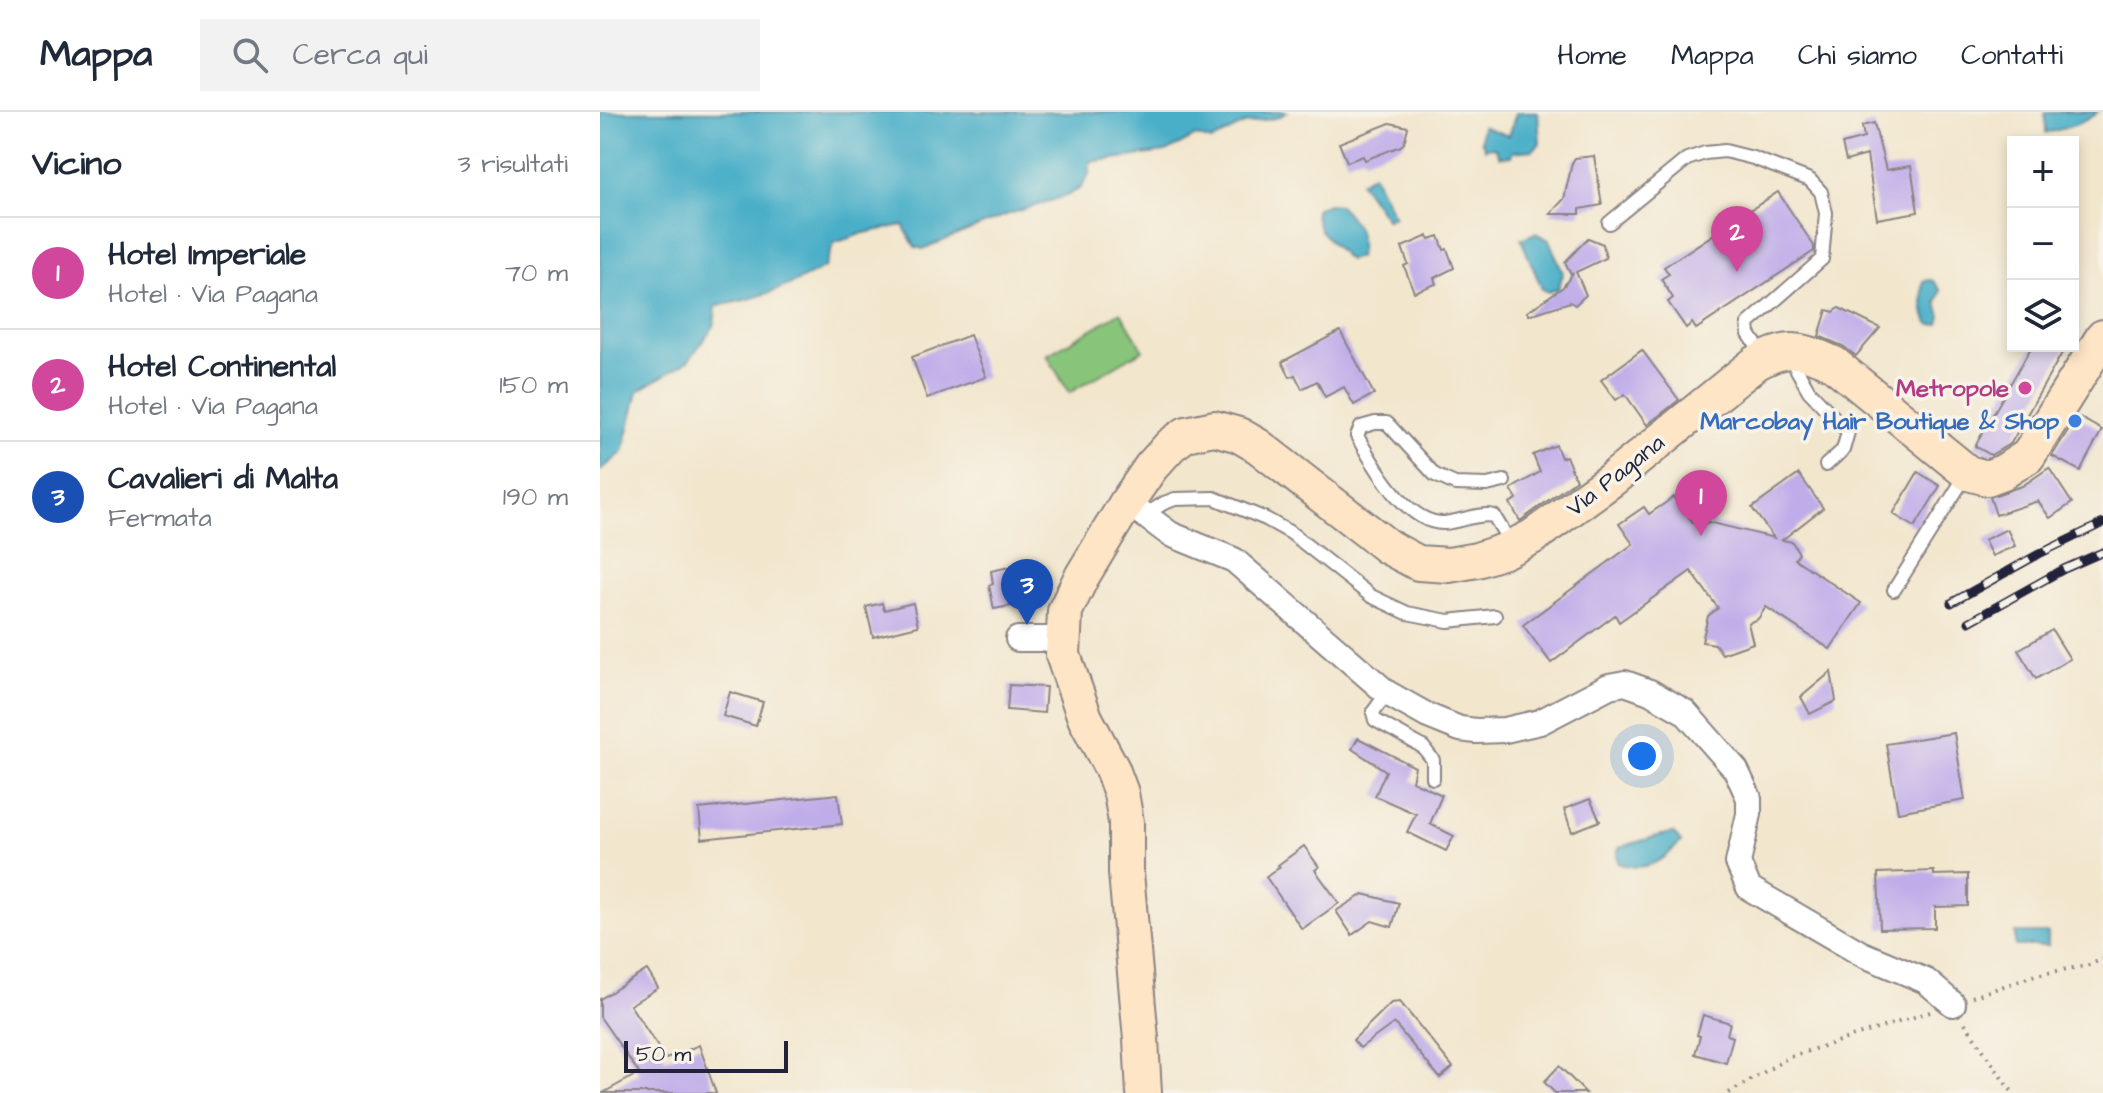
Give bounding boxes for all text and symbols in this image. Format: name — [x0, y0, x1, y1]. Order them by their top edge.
search box — [200, 19, 760, 91]
text: Mappa — [40, 29, 152, 81]
icon: search — [228, 33, 272, 77]
text: Cerca qui — [292, 34, 428, 76]
text: Home — [1557, 36, 1627, 75]
text: Mappa — [1671, 36, 1754, 75]
text: Chi siamo — [1798, 36, 1917, 75]
text: Contatti — [1961, 36, 2063, 75]
map controls — [2007, 136, 2079, 352]
button: + — [2007, 136, 2079, 208]
text: Vicino — [32, 140, 121, 188]
text: 3 risultati — [458, 146, 568, 182]
pin: 2 — [1711, 206, 1763, 272]
button: − — [2007, 208, 2079, 280]
text: Hotel Imperiale — [108, 234, 306, 276]
text: 1 — [56, 255, 60, 291]
text: 70 m — [505, 255, 568, 291]
text: Hotel · Via Pagana — [108, 276, 318, 312]
button: layers — [2007, 280, 2079, 352]
text: Hotel Continental — [108, 346, 336, 388]
text: 2 — [51, 367, 65, 403]
text: 150 m — [499, 367, 568, 403]
place label: Metropole — [1896, 372, 2009, 406]
marker: Metropole — [2016, 379, 2034, 397]
text: Hotel · Via Pagana — [108, 388, 318, 424]
place label: Marcobay Hair Boutique & Shop — [1700, 405, 2060, 441]
marker: Marcobay Hair Boutique & Shop — [2066, 412, 2084, 430]
street label: Via Pagana — [1559, 426, 1673, 526]
text: Cavalieri di Malta — [108, 458, 338, 500]
pin: 1 — [1675, 470, 1727, 536]
text: 3 — [51, 479, 65, 515]
text: 190 m — [503, 479, 568, 515]
text: Fermata — [108, 500, 212, 536]
pin: 3 — [1001, 559, 1053, 625]
your location — [1622, 736, 1662, 776]
scale bar — [624, 1037, 788, 1073]
text: 50 m — [636, 1039, 691, 1070]

